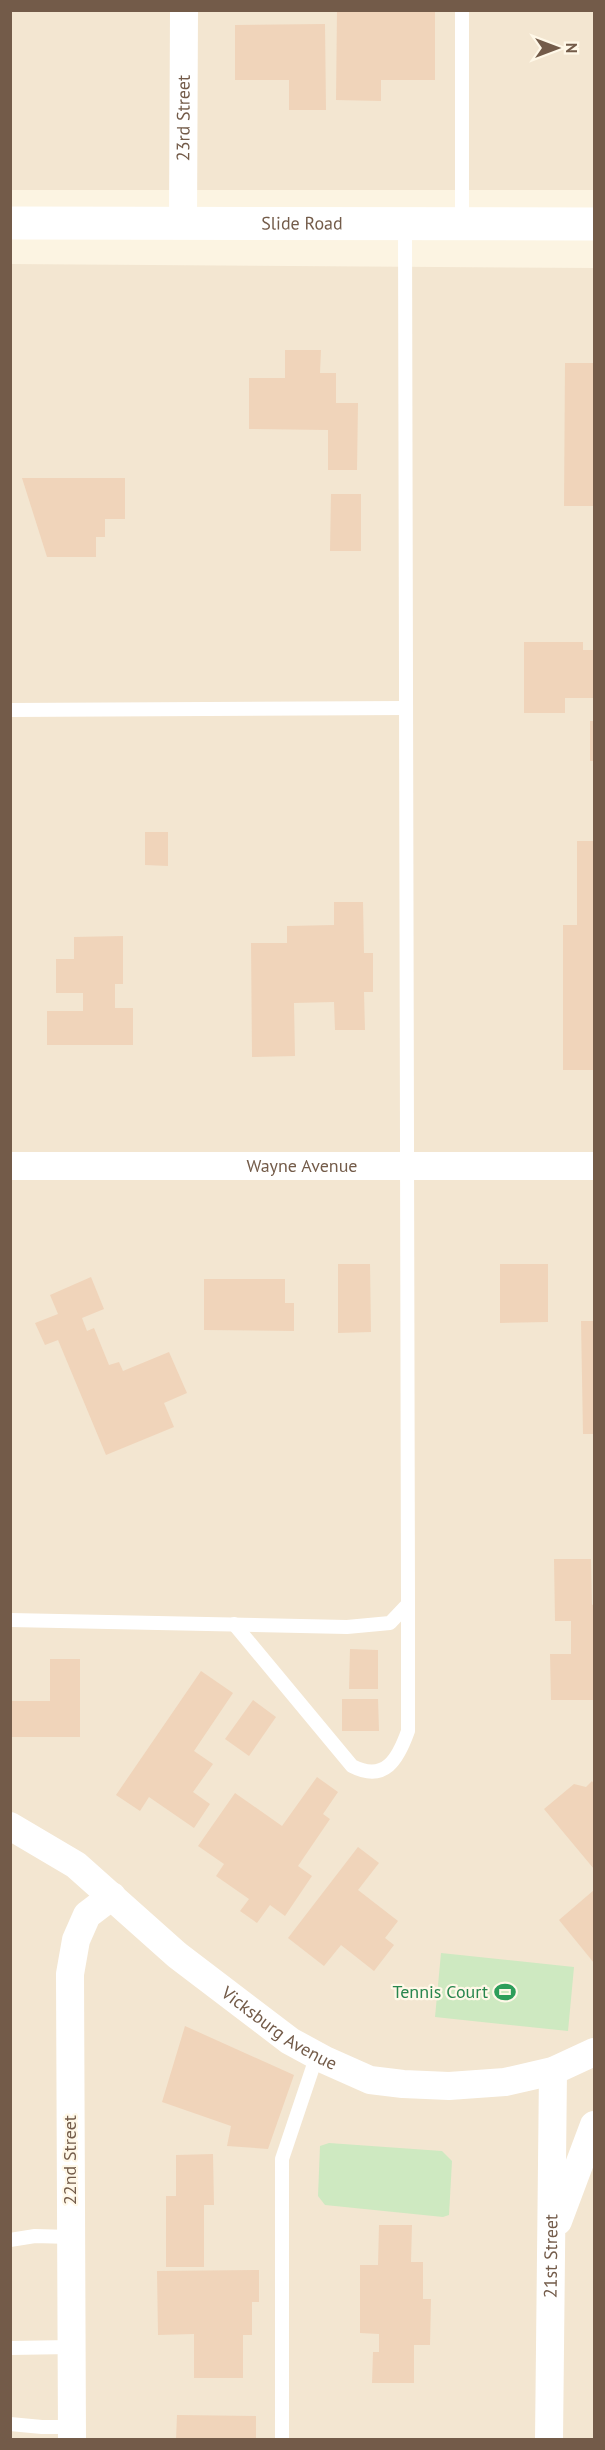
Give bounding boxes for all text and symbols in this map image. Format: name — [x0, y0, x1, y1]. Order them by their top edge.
north arrow — [527, 18, 587, 78]
text: N — [562, 43, 582, 53]
street label: 23rd Street — [171, 75, 195, 161]
street label: Slide Road — [261, 211, 343, 235]
street label: Wayne Avenue — [246, 1154, 358, 1177]
street label: Vicksburg Avenue — [216, 1980, 341, 2075]
place label: Tennis Court — [393, 1980, 488, 2003]
sports icon: Tennis Court — [493, 1980, 517, 2004]
street label: 22nd Street — [58, 2115, 81, 2205]
street label: 21st Street — [539, 2214, 562, 2298]

